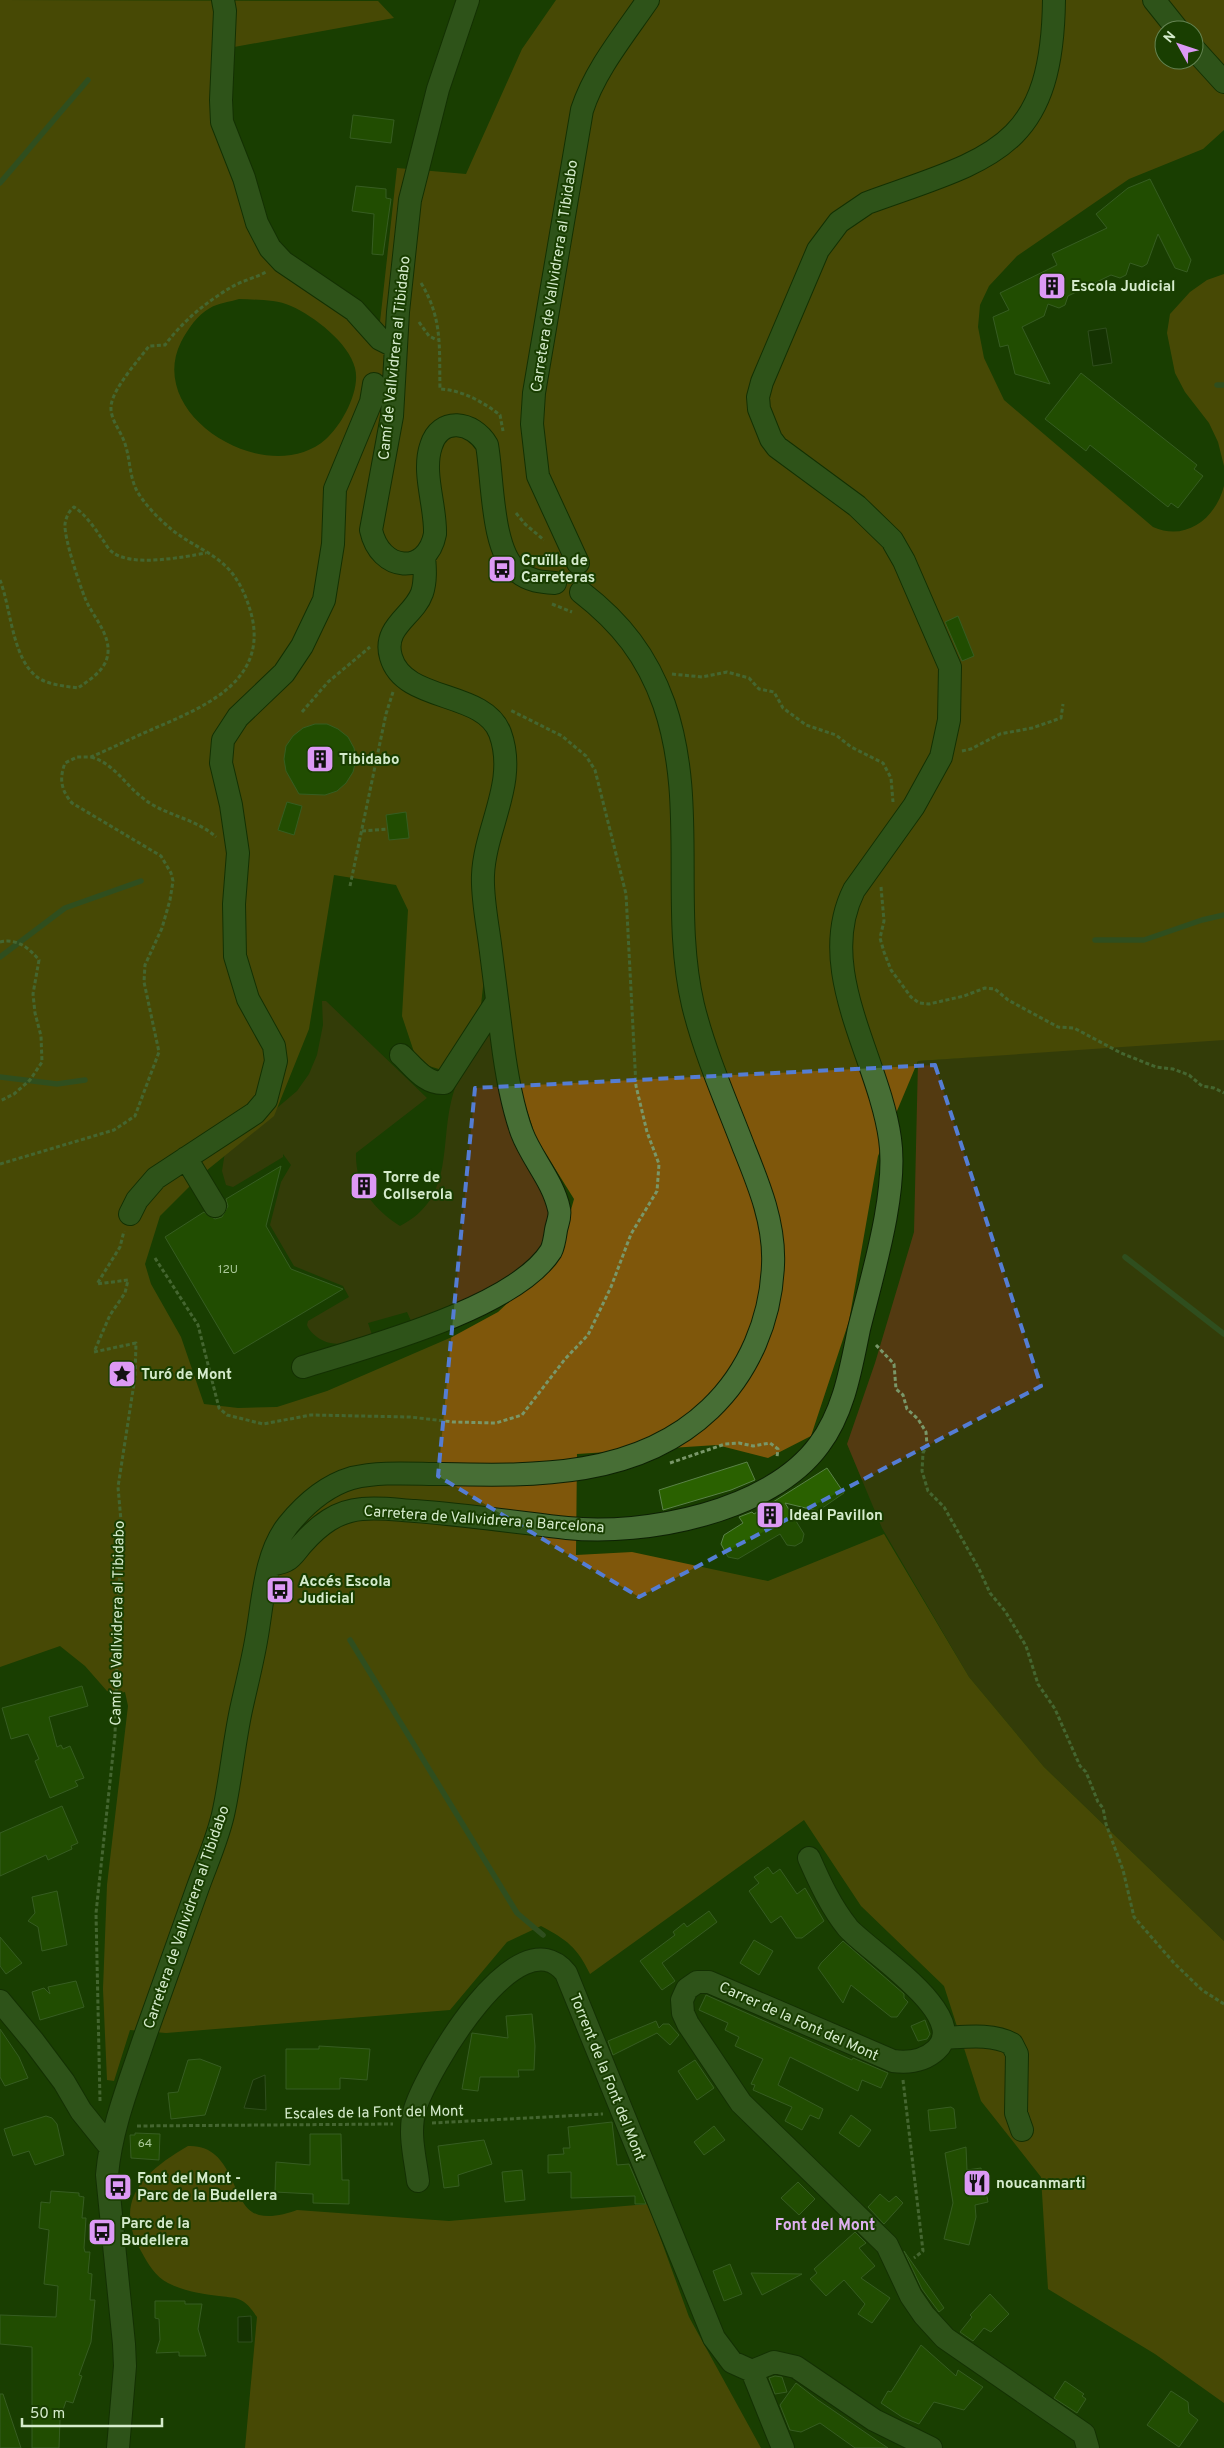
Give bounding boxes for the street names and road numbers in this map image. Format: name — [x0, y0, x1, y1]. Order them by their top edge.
street label: Carretera de Vallvidrera al Tibidabo — [528, 159, 583, 394]
street label: Camí de Vallvidrera al Tibidabo — [375, 255, 416, 461]
street label: Carretera de Vallvidrera a Barcelona — [363, 1503, 605, 1538]
street label: Camí de Vallvidrera al Tibidabo — [107, 1520, 130, 1726]
street label: Carretera de Vallvidrera al Tibidabo — [140, 1803, 235, 2032]
street label: Carrer de la Font del Mont — [715, 1978, 881, 2066]
street label: Torrent de la Font del Mont — [564, 1991, 649, 2164]
street label: Escales de la Font del Mont — [284, 2102, 464, 2125]

